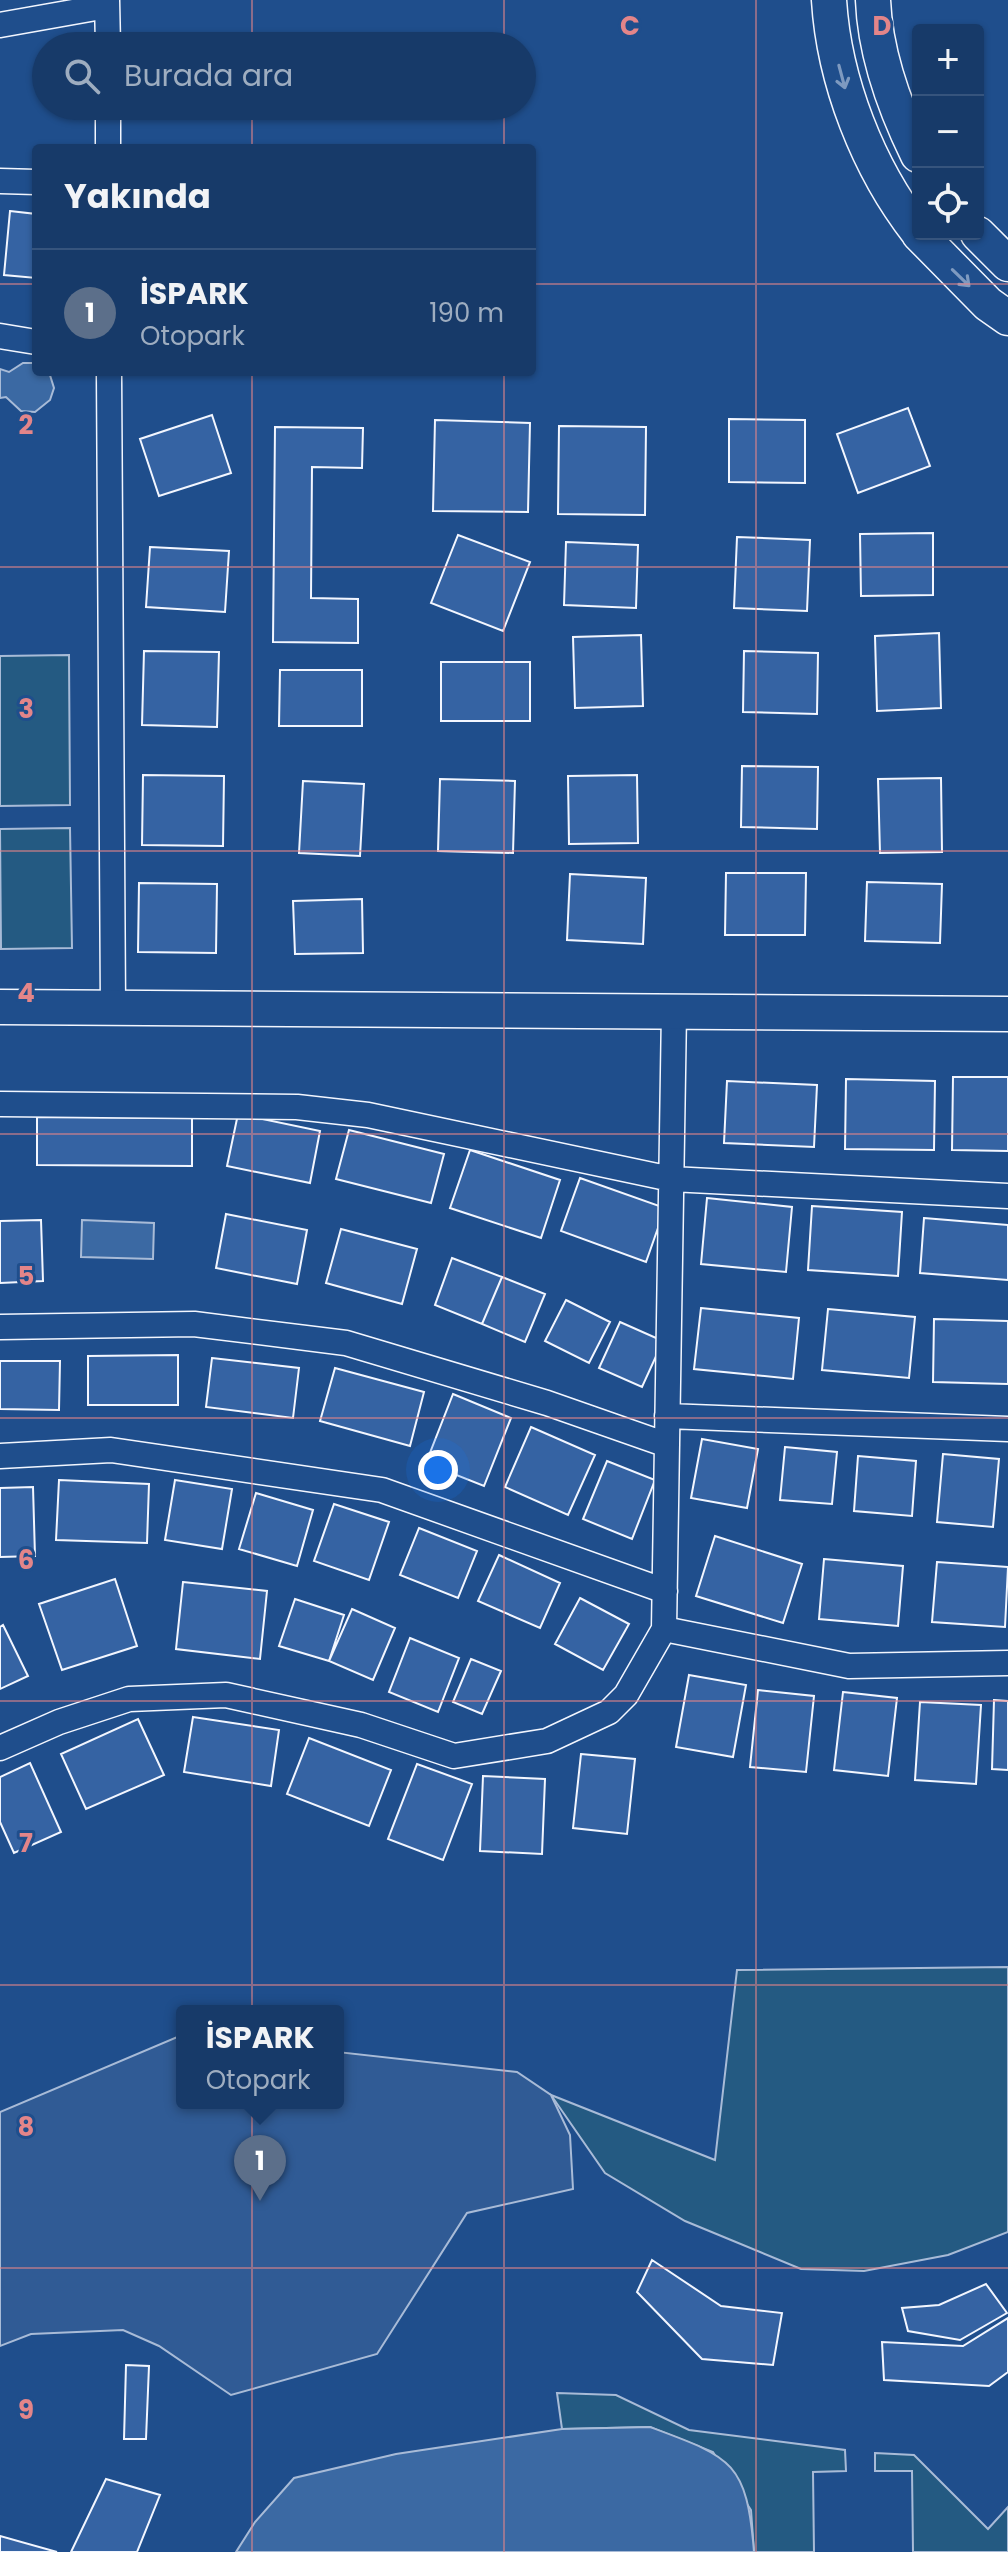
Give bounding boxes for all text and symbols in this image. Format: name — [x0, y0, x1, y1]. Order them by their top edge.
text: C — [620, 8, 640, 44]
text: D — [873, 8, 892, 44]
map controls — [912, 24, 984, 240]
button: + — [912, 24, 984, 96]
search box — [32, 32, 536, 120]
icon: search — [60, 54, 104, 98]
text: Burada ara — [124, 54, 293, 97]
one-way arrow — [835, 63, 850, 89]
button: − — [912, 96, 984, 168]
button: locate — [912, 168, 984, 240]
text: Yakında — [64, 172, 211, 220]
one-way arrow — [951, 269, 971, 288]
text: İSPARK — [140, 272, 249, 315]
text: 1 — [85, 295, 95, 331]
text: 190 m — [429, 295, 504, 331]
text: Otopark — [140, 318, 245, 354]
text: 2 — [19, 407, 34, 443]
text: 3 — [18, 691, 34, 727]
text: 4 — [17, 975, 35, 1011]
text: 5 — [18, 1258, 34, 1294]
your location — [418, 1450, 458, 1490]
text: 6 — [18, 1542, 34, 1578]
text: 7 — [19, 1825, 33, 1861]
popup — [176, 2005, 344, 2109]
text: İSPARK — [206, 2016, 314, 2059]
text: Otopark — [206, 2062, 310, 2098]
text: 8 — [18, 2109, 34, 2145]
pin: 1 — [234, 2135, 286, 2201]
text: 9 — [18, 2392, 34, 2428]

